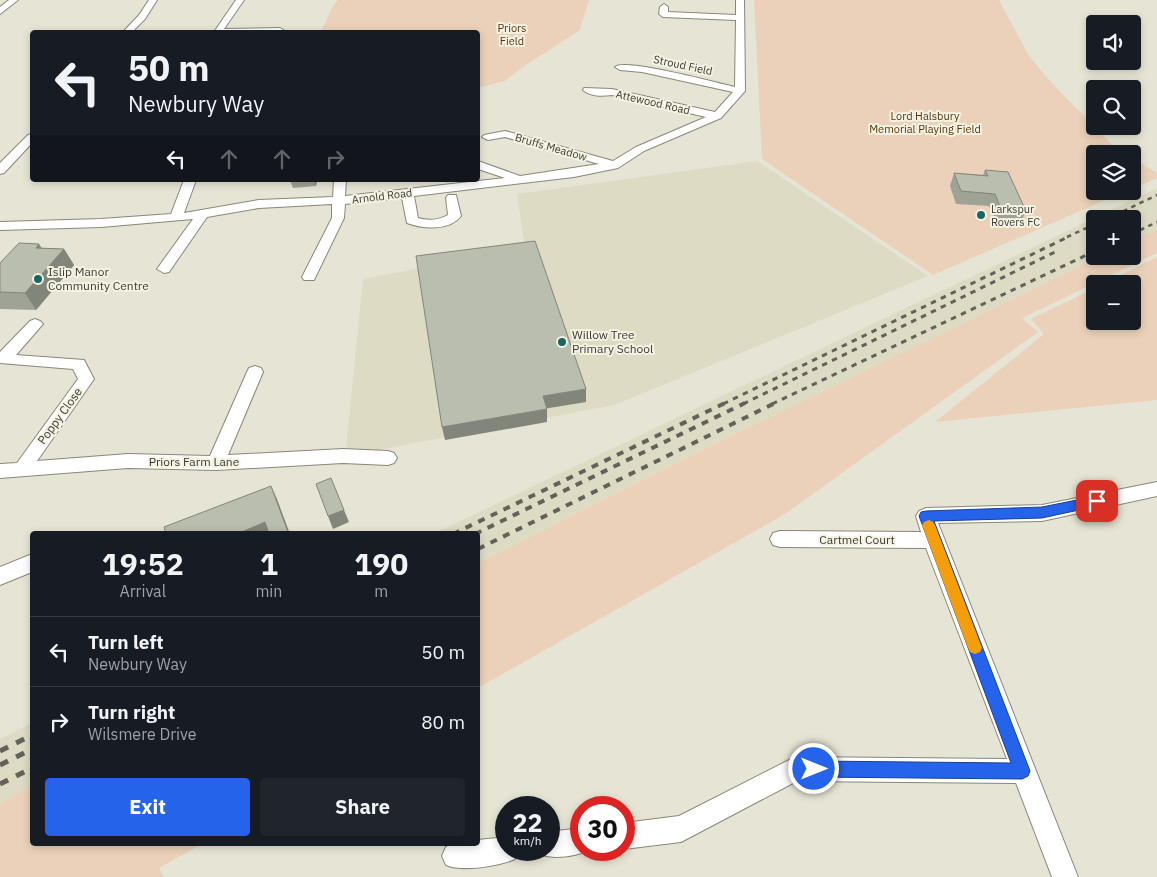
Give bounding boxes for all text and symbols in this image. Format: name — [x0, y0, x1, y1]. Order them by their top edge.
map controls — [1086, 15, 1141, 330]
button: sound — [1086, 15, 1141, 70]
park label: Priors Field — [498, 21, 526, 48]
text: 50 m — [128, 45, 210, 91]
icon: left — [45, 50, 110, 115]
street label: Stroud Field — [652, 52, 714, 78]
button: search — [1086, 80, 1141, 135]
street label: Attewood Road — [615, 87, 691, 117]
text: Newbury Way — [128, 89, 264, 118]
park label: Lord Halsbury Memorial Playing Field — [869, 109, 981, 136]
street label: Bruffs Meadow — [513, 130, 589, 164]
icon: left — [162, 145, 190, 173]
icon: ahead — [215, 145, 243, 173]
icon: ahead — [268, 145, 296, 173]
icon: right — [321, 145, 349, 173]
button: layers — [1086, 145, 1141, 200]
street label: Arnold Road — [351, 185, 413, 207]
place label: Larkspur Rovers FC — [991, 202, 1040, 229]
marker: Larkspur Rovers FC — [975, 209, 987, 221]
button: + — [1086, 210, 1141, 265]
place label: Islip Manor Community Centre — [48, 264, 149, 293]
marker: Islip Manor Community Centre — [32, 273, 44, 285]
button: − — [1086, 275, 1141, 330]
place label: Willow Tree Primary School — [572, 327, 653, 356]
marker: Willow Tree Primary School — [556, 336, 568, 348]
street label: Poppy Close — [34, 384, 85, 447]
street label: Priors Farm Lane — [149, 454, 240, 469]
pin — [1076, 480, 1118, 522]
icon: arrive — [1083, 487, 1111, 515]
street label: Cartmel Court — [819, 532, 895, 547]
text: 19:52 — [102, 544, 184, 583]
text: 1 — [260, 544, 278, 583]
text: 190 — [354, 544, 408, 583]
text: Arrival — [119, 581, 166, 601]
text: min — [255, 581, 282, 601]
text: m — [374, 581, 388, 601]
text: Turn left — [88, 630, 164, 654]
icon: left — [45, 638, 73, 666]
text: 50 m — [421, 640, 465, 664]
text: Newbury Way — [88, 654, 187, 674]
text: Turn right — [88, 700, 175, 724]
icon: right — [45, 708, 73, 736]
text: 80 m — [421, 710, 465, 734]
text: Wilsmere Drive — [88, 724, 197, 744]
position arrow — [787, 742, 839, 794]
button: Exit — [45, 778, 250, 836]
button: Share — [260, 778, 465, 836]
speed limit sign: 30 — [570, 796, 635, 861]
text: 22 — [512, 806, 543, 839]
text: km/h — [513, 833, 542, 848]

